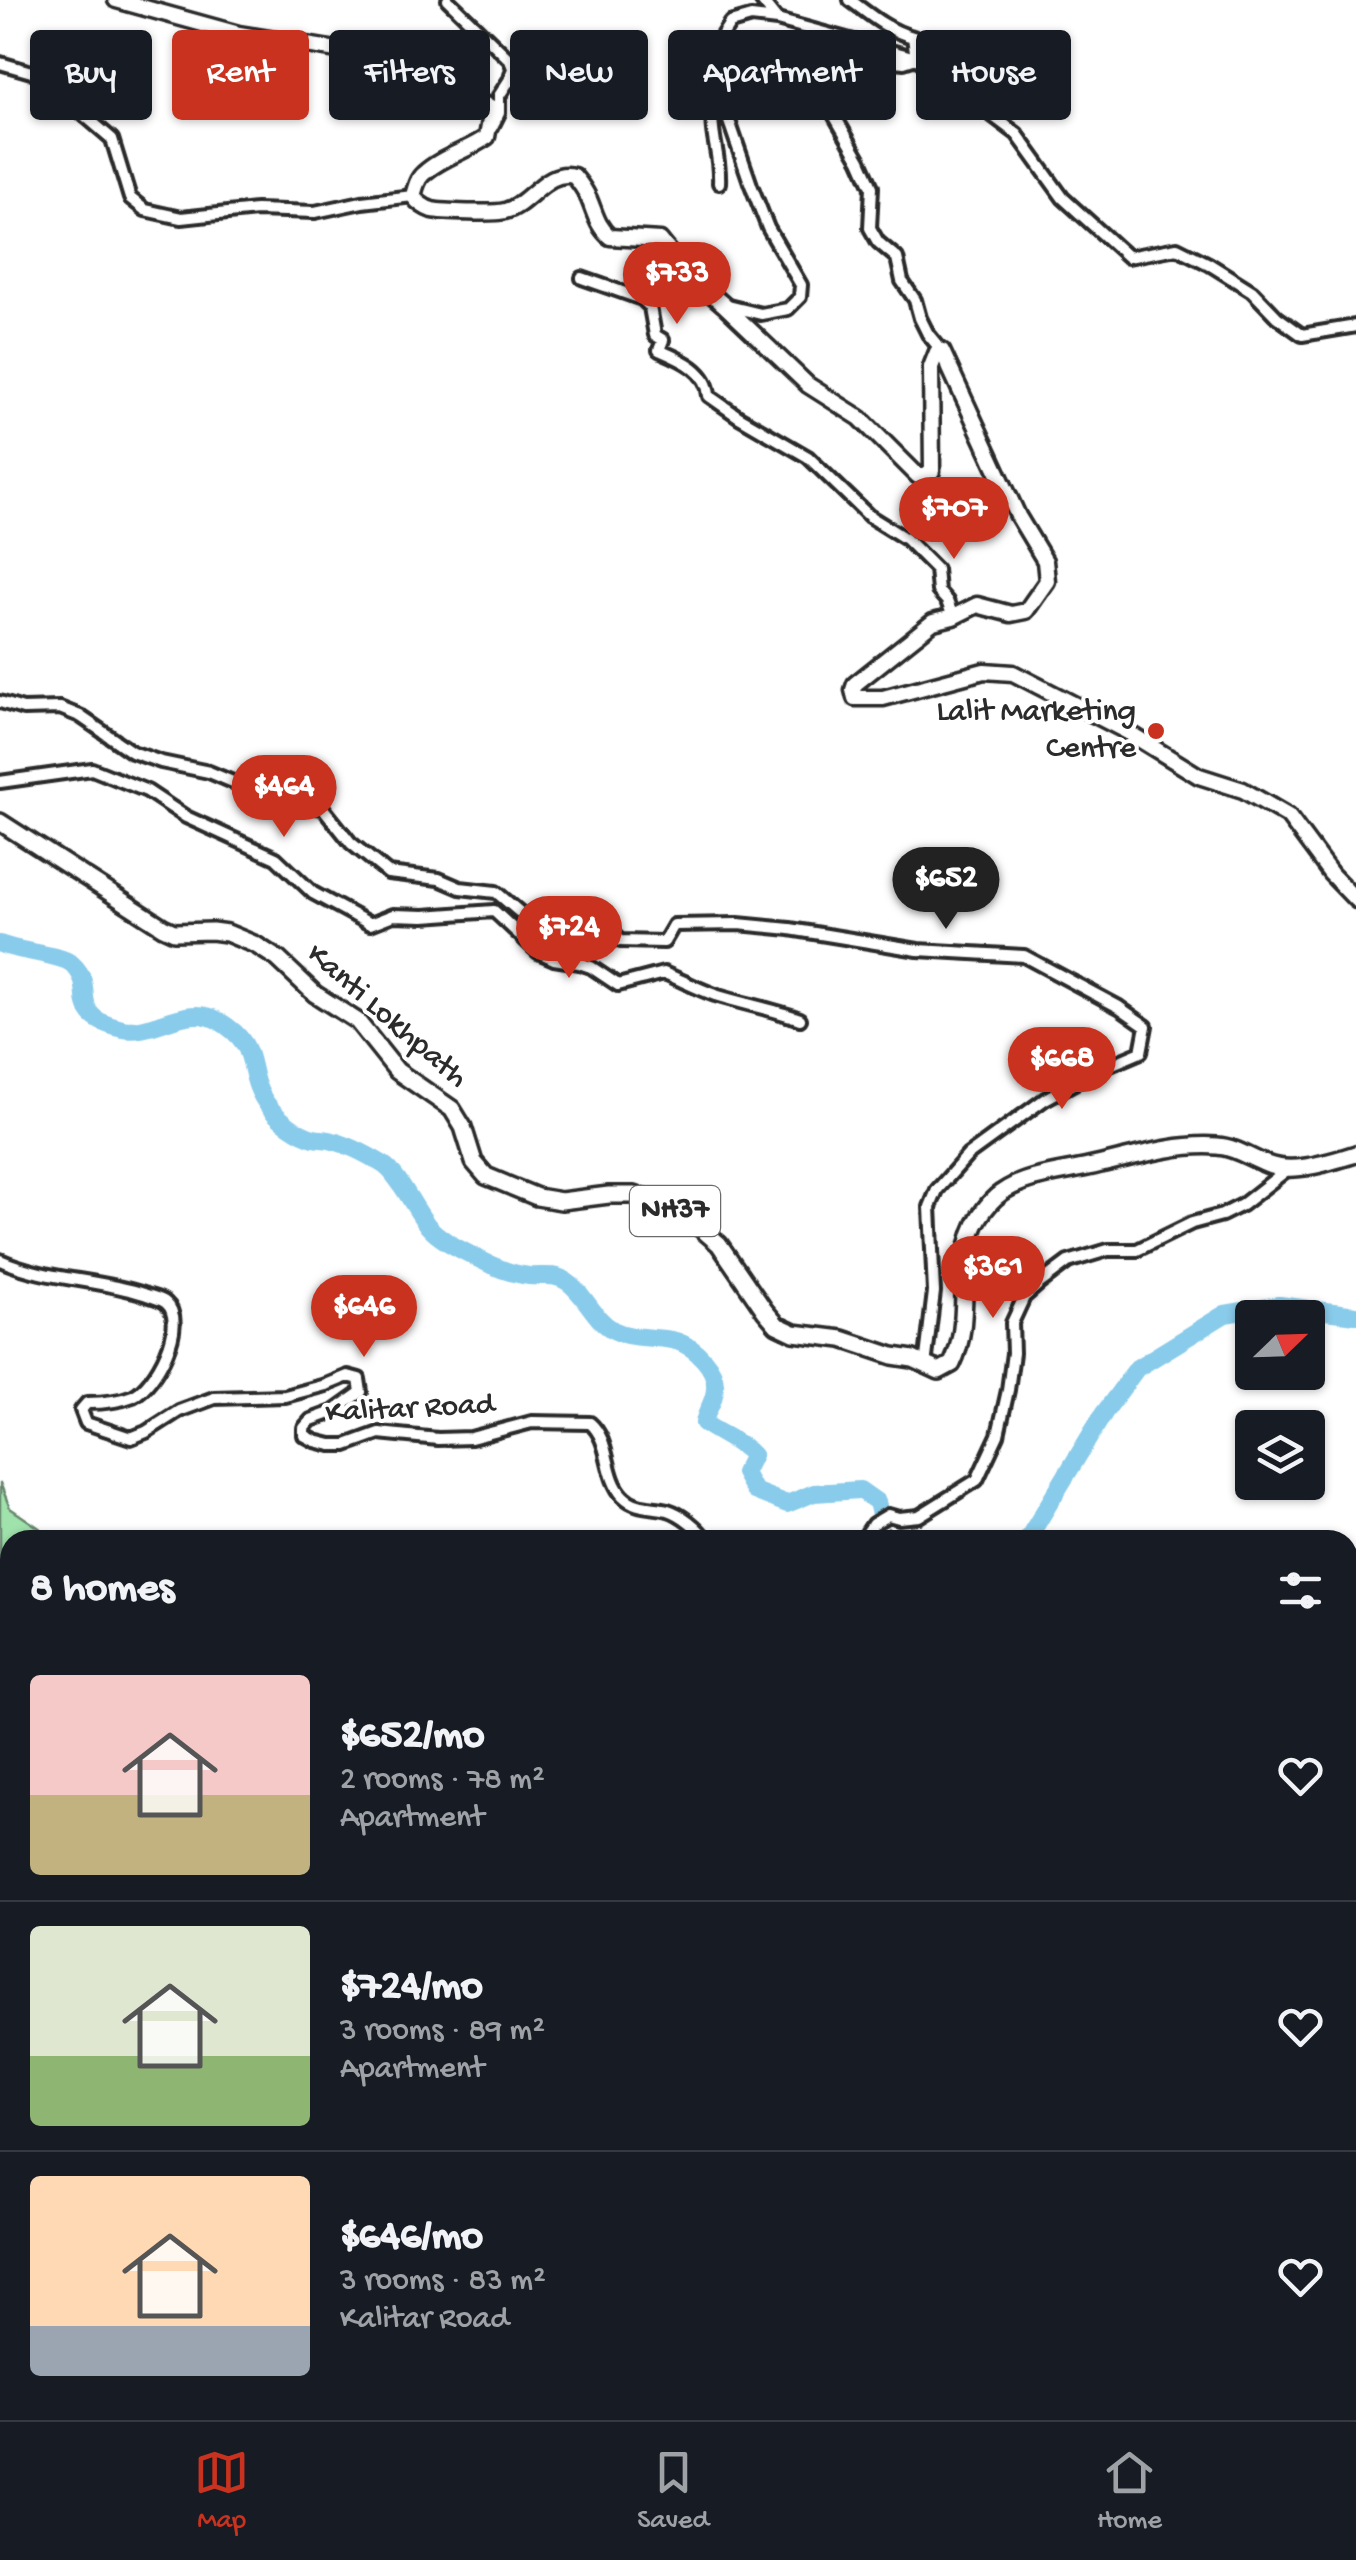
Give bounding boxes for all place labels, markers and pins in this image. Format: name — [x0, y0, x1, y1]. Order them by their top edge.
pin: $733 — [618, 242, 736, 327]
pin: $707 — [895, 477, 1013, 562]
place label: Lalit Marketing Centre — [936, 694, 1136, 769]
marker: Lalit Marketing Centre — [1145, 720, 1167, 742]
pin: $464 — [225, 755, 343, 840]
pin: $652 — [887, 847, 1005, 932]
pin: $724 — [510, 896, 628, 981]
pin: $668 — [1003, 1027, 1121, 1112]
pin: $361 — [934, 1236, 1052, 1321]
pin: $646 — [305, 1275, 423, 1360]

